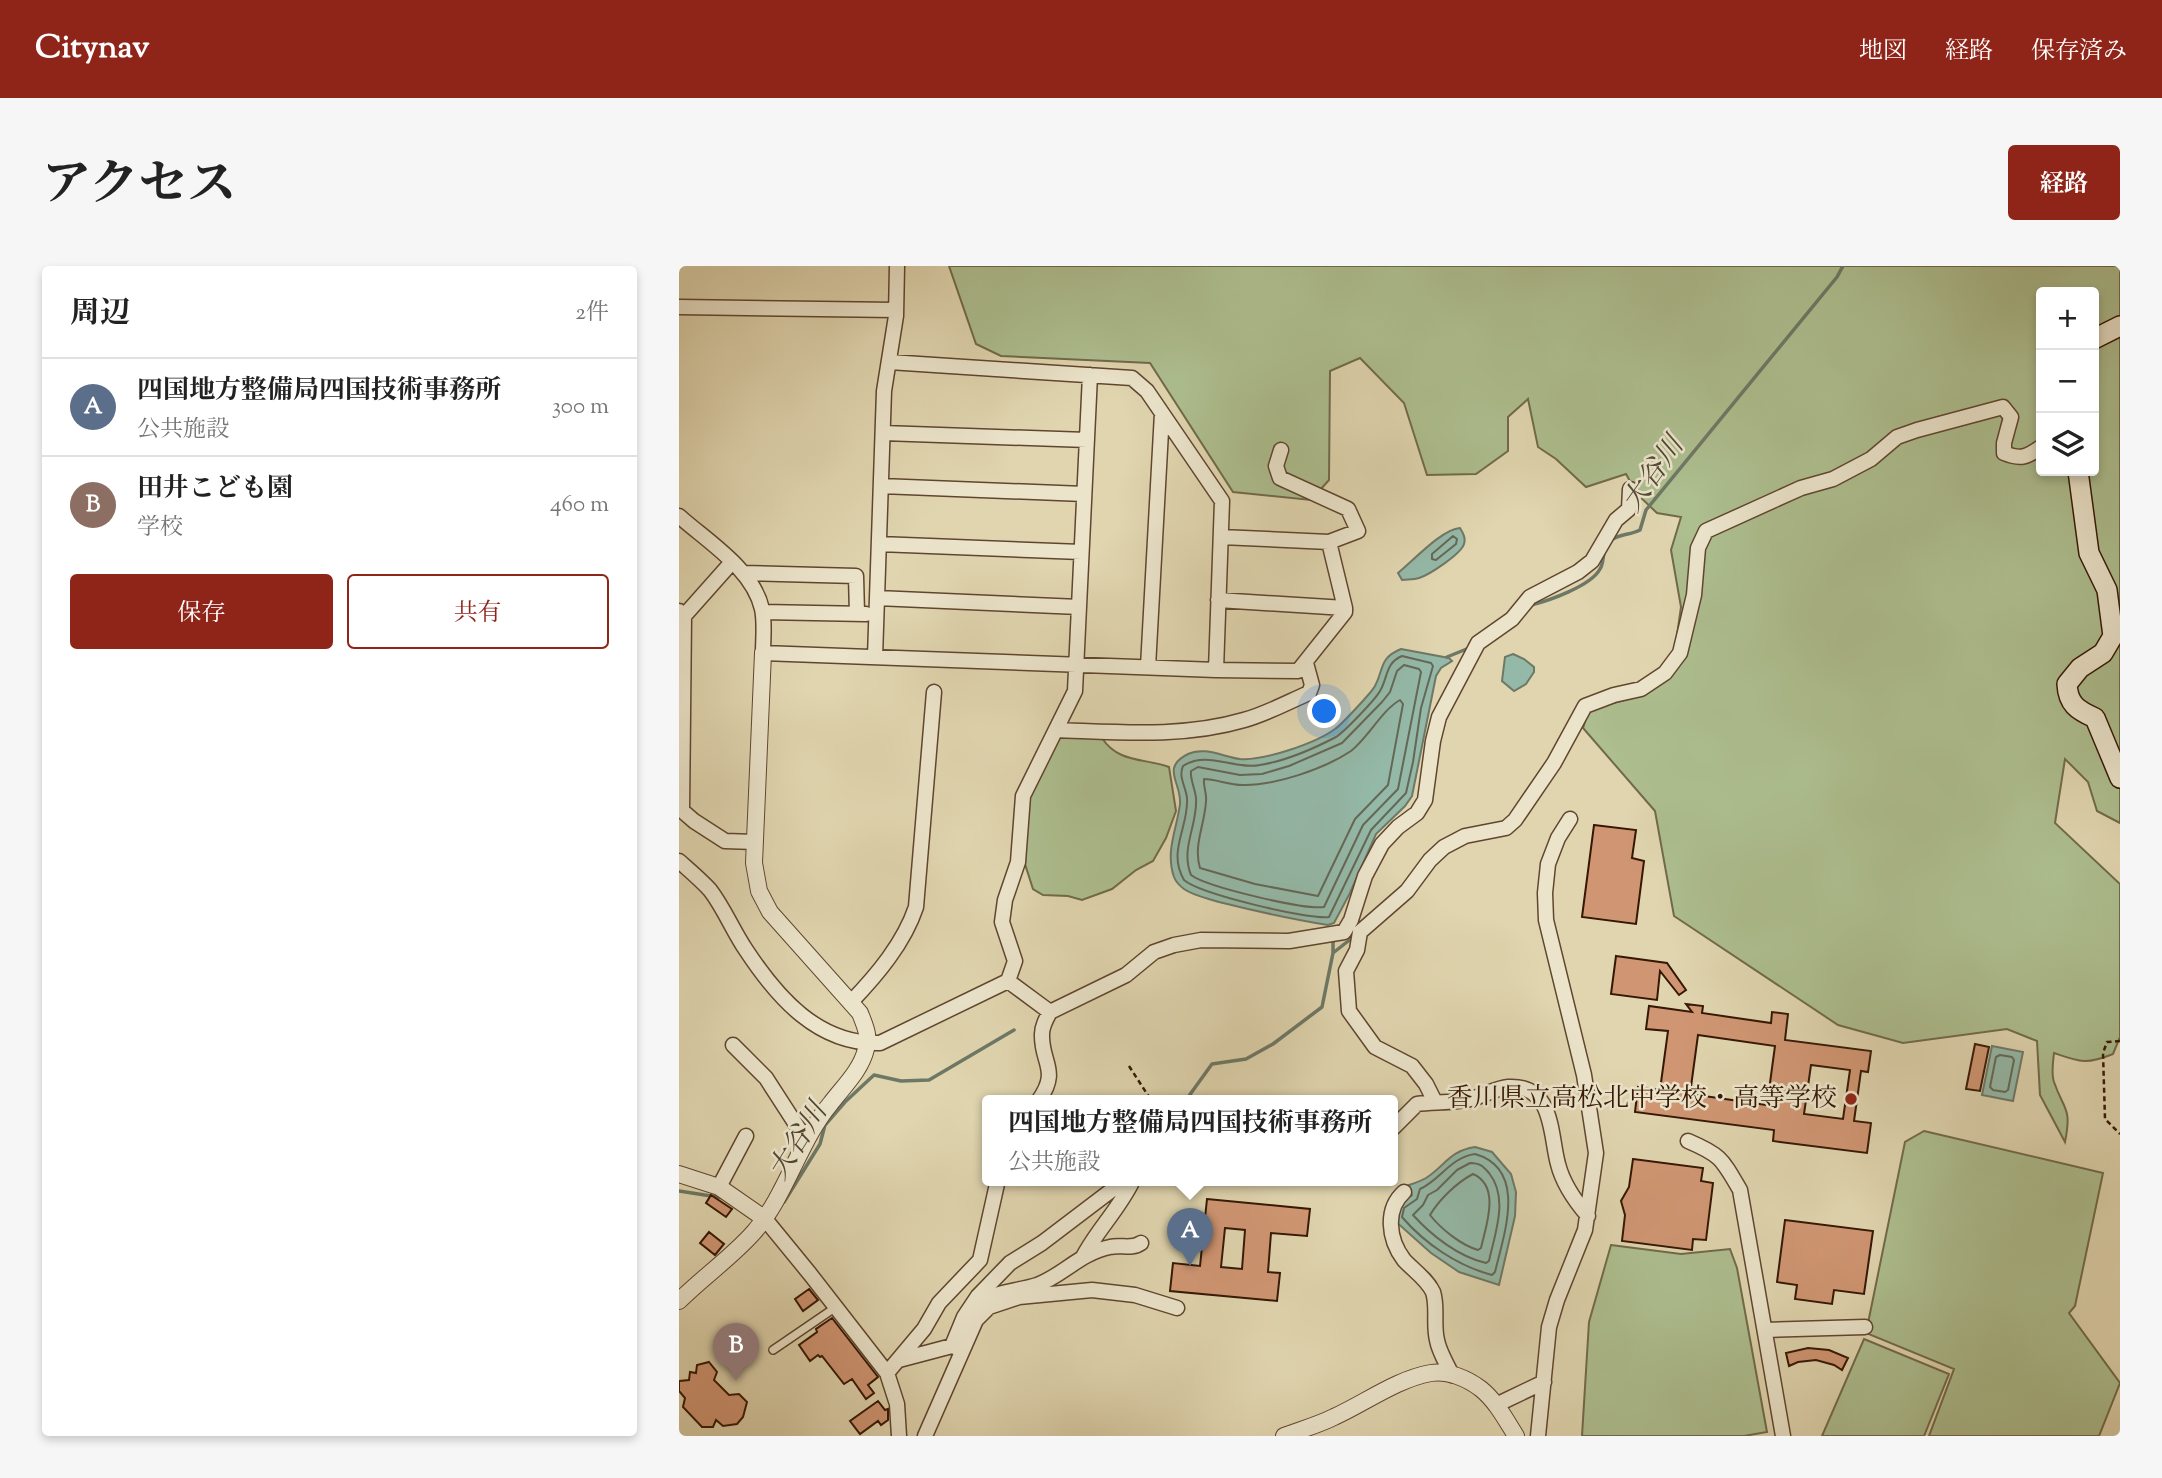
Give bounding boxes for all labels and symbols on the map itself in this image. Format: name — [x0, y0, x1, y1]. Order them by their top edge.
water label: 大谷川 — [1614, 427, 1696, 521]
your location — [1307, 694, 1341, 728]
place label: 香川県立高松北中学校・高等学校 — [1447, 1081, 1837, 1118]
marker: 香川県立高松北中学校・高等学校 — [1843, 1091, 1859, 1107]
water label: 大谷川 — [760, 1093, 840, 1188]
pin: A — [1167, 1208, 1213, 1266]
pin: B — [713, 1323, 759, 1381]

